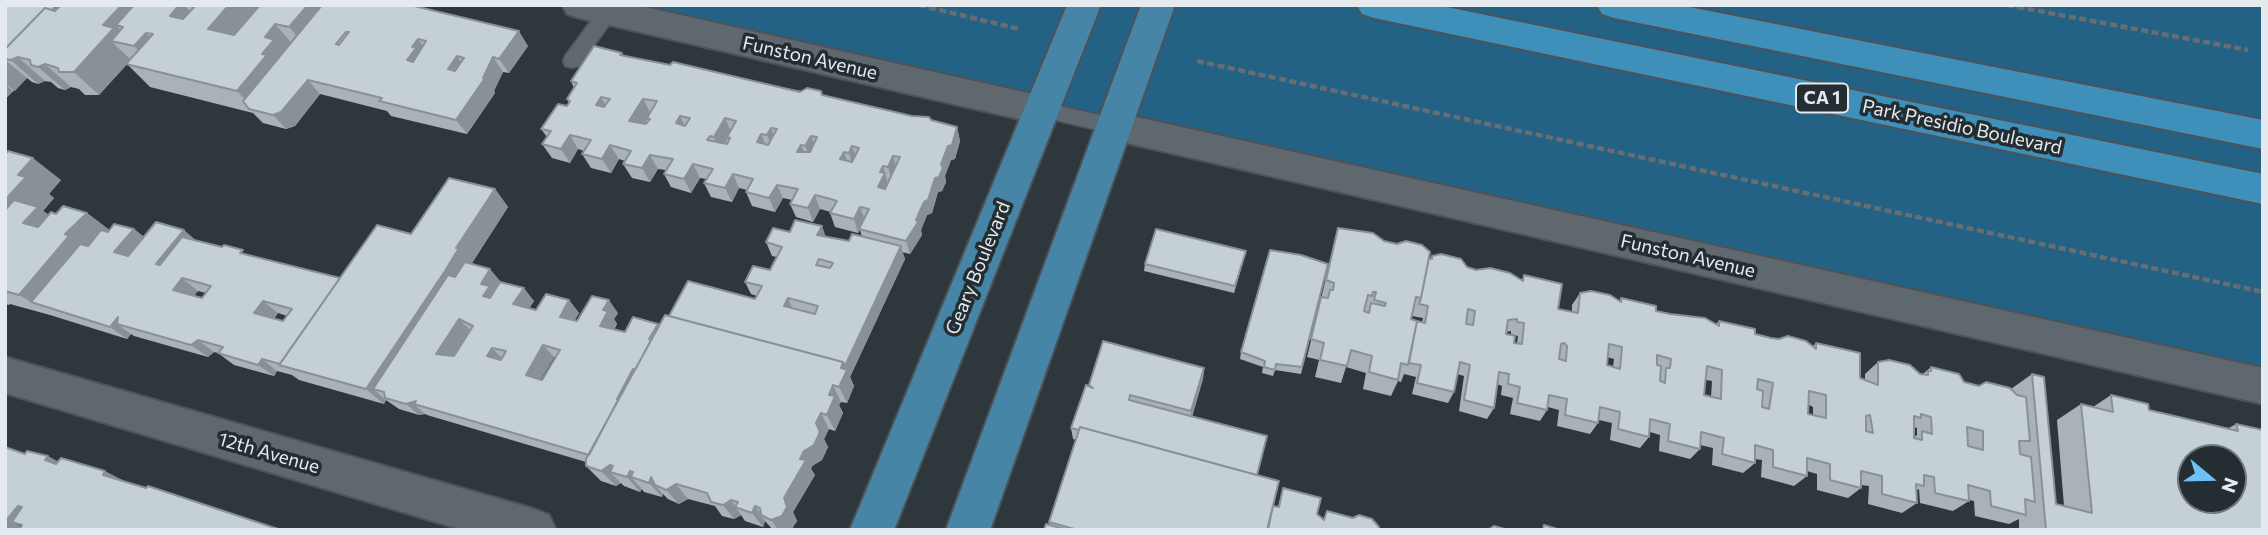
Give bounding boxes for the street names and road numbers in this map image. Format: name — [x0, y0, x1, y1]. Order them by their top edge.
street label: Funston Avenue — [740, 31, 880, 85]
road number: CA 1 — [1796, 84, 1848, 113]
street label: Park Presidio Boulevard — [1860, 95, 2064, 159]
street label: Geary Boulevard — [941, 198, 1015, 338]
street label: Funston Avenue — [1618, 229, 1758, 283]
street label: 12th Avenue — [216, 428, 322, 478]

